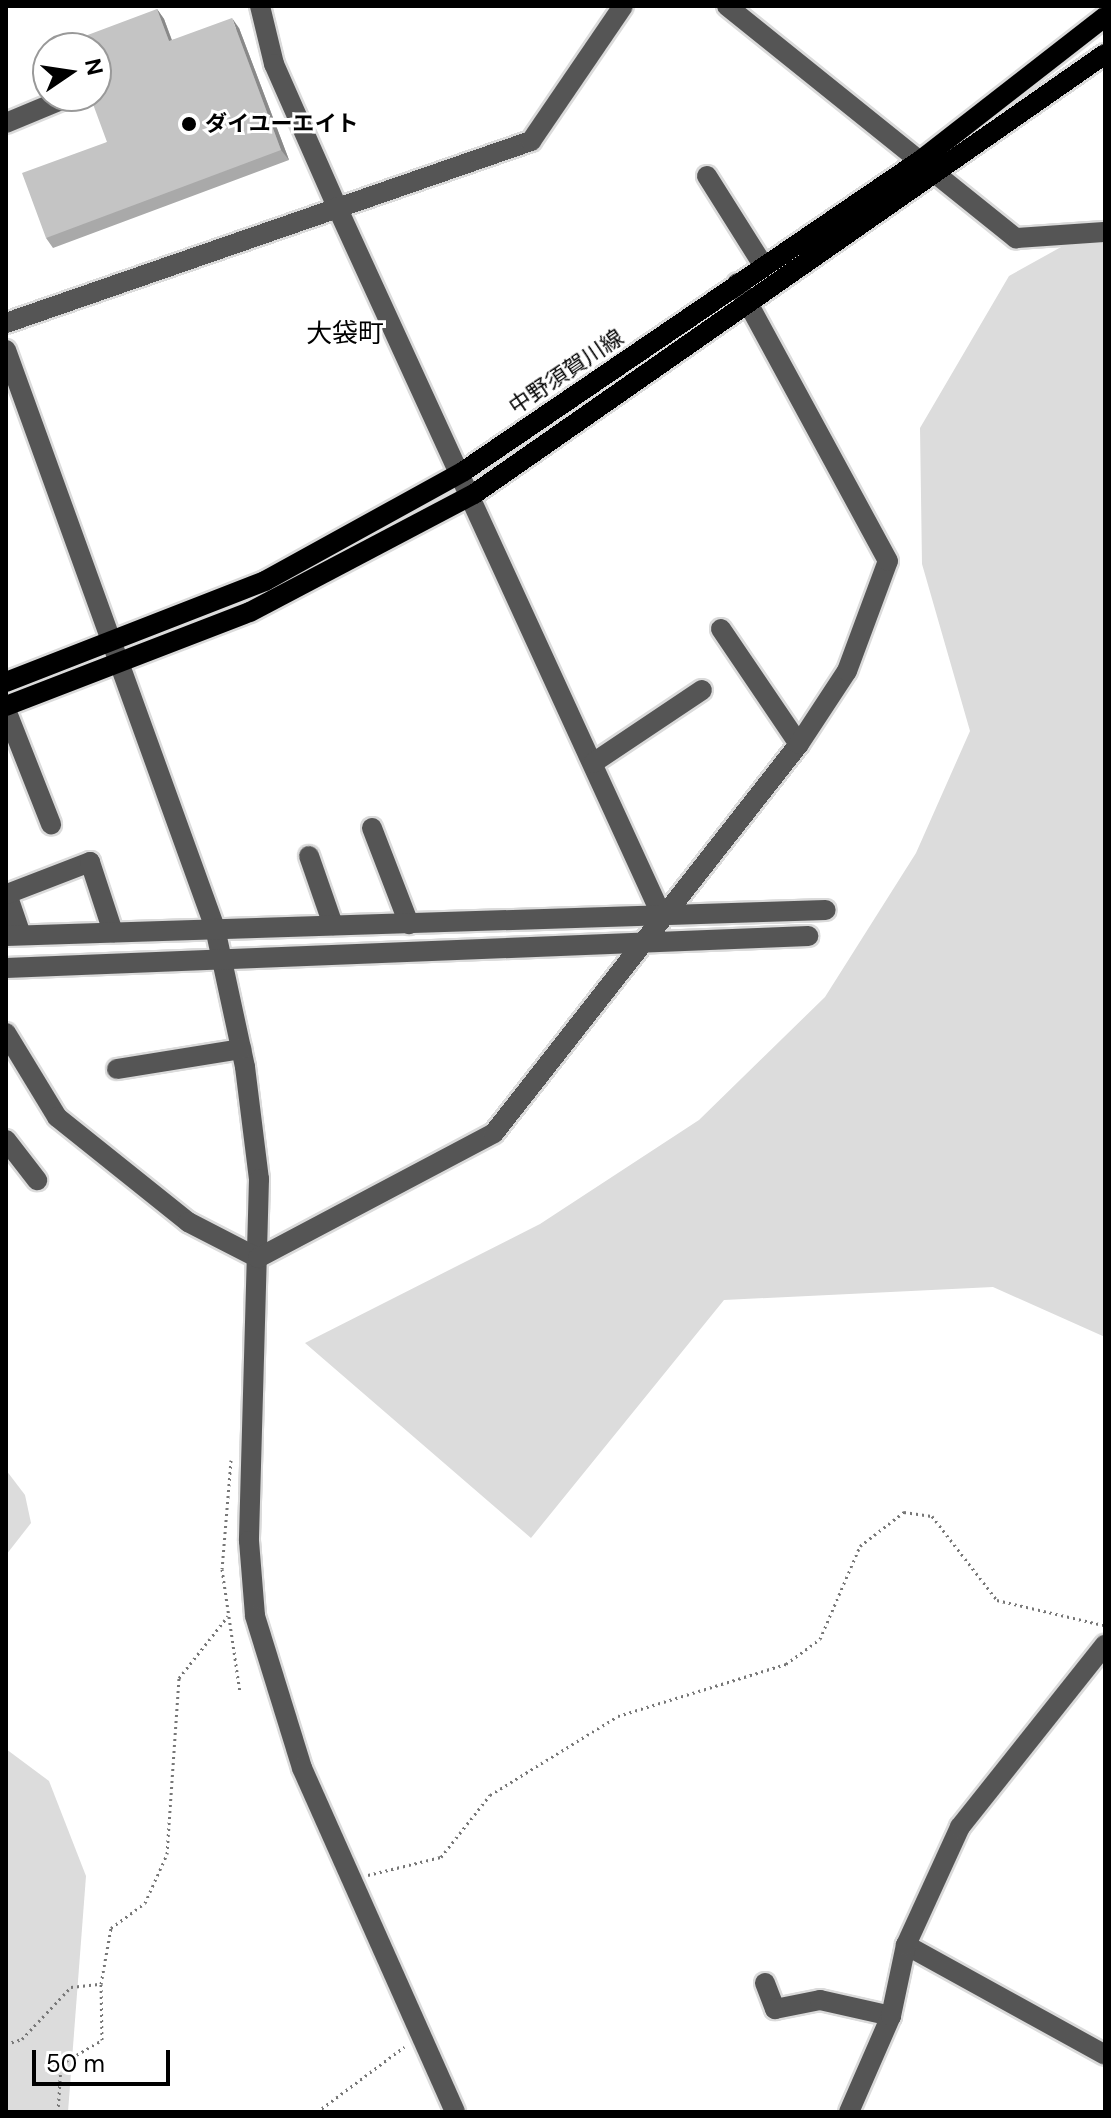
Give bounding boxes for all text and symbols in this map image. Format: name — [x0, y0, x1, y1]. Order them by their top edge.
north arrow — [32, 32, 112, 112]
text: N — [78, 56, 110, 78]
place label: ダイユーエイト — [205, 111, 359, 137]
marker: ダイユーエイト — [180, 115, 198, 133]
district label: 大袋町 — [306, 318, 384, 350]
street label: 中野須賀川線 — [504, 324, 628, 420]
scale bar — [36, 2034, 174, 2084]
text: 50 m — [46, 2048, 105, 2079]

